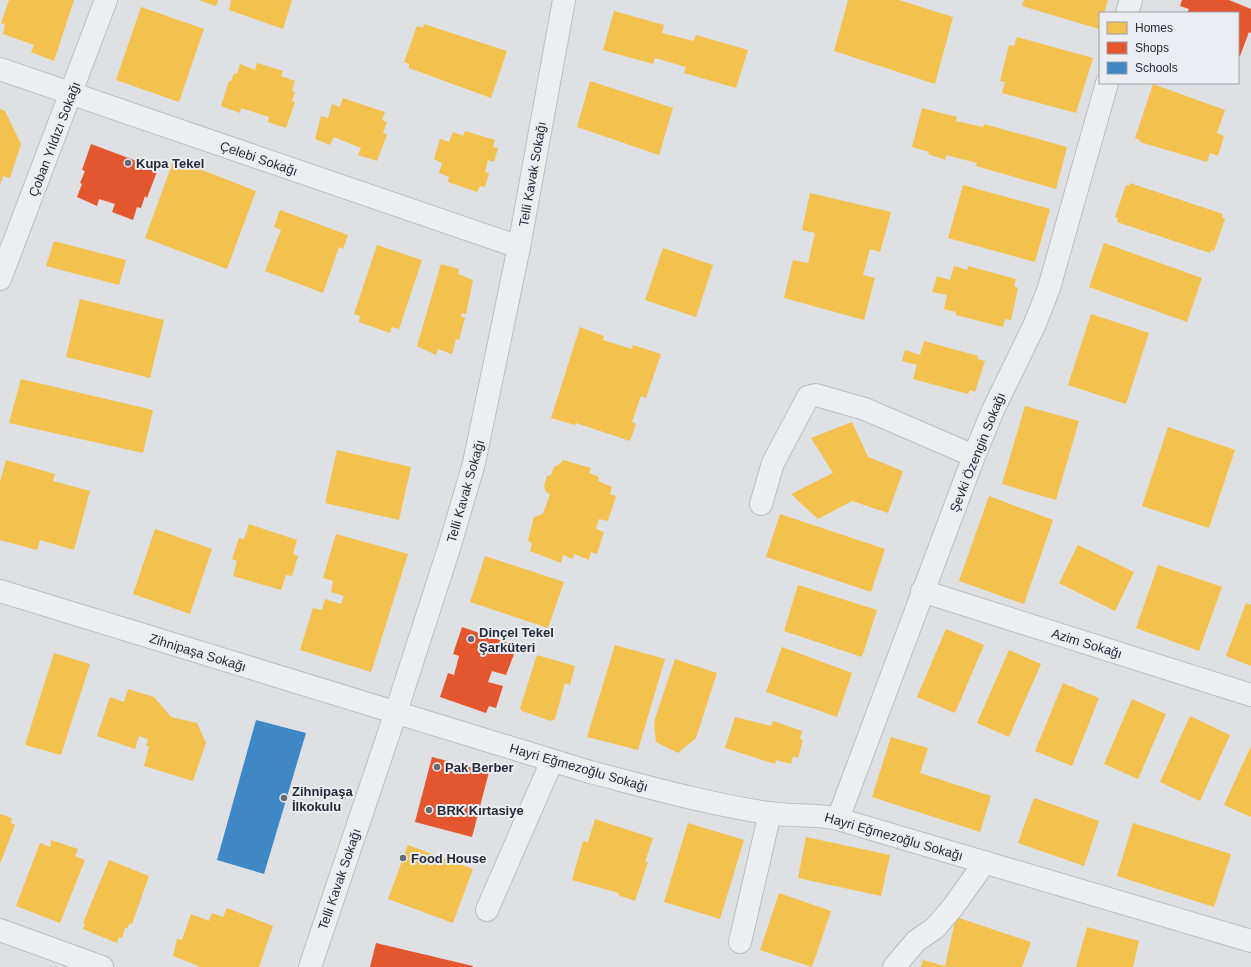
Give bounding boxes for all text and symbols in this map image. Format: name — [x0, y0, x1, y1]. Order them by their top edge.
legend — [1099, 12, 1239, 84]
text: Homes — [1135, 21, 1173, 35]
text: Shops — [1135, 41, 1169, 55]
text: Schools — [1135, 61, 1178, 75]
street label: Çoban Yıldızı Sokağı — [26, 80, 83, 199]
street label: Telli Kavak Sokağı — [516, 120, 549, 228]
street label: Çelebi Sokağı — [218, 138, 300, 179]
place label: Kupa Tekel — [136, 156, 204, 171]
marker: Kupa Tekel — [123, 158, 133, 168]
street label: Şevki Özengin Sokağı — [947, 390, 1008, 514]
street label: Telli Kavak Sokağı — [444, 438, 487, 544]
place label: Dinçel Tekel Şarküteri — [479, 625, 554, 655]
street label: Azim Sokağı — [1050, 626, 1124, 661]
street label: Zihnipaşa Sokağı — [148, 631, 248, 674]
marker: Dinçel Tekel Şarküteri — [466, 634, 476, 644]
street label: Hayri Eğmezoğlu Sokağı — [508, 741, 650, 794]
place label: Pak Berber — [445, 760, 514, 775]
marker: Pak Berber — [432, 762, 442, 772]
place label: Zihnipaşa İlkokulu — [292, 784, 353, 814]
marker: Zihnipaşa İlkokulu — [279, 793, 289, 803]
place label: BRK Kırtasiye — [437, 803, 524, 818]
marker: BRK Kırtasiye — [424, 805, 434, 815]
street label: Hayri Eğmezoğlu Sokağı — [823, 810, 965, 863]
street label: Telli Kavak Sokağı — [315, 826, 364, 932]
place label: Food House — [411, 851, 486, 866]
marker: Food House — [398, 853, 408, 863]

